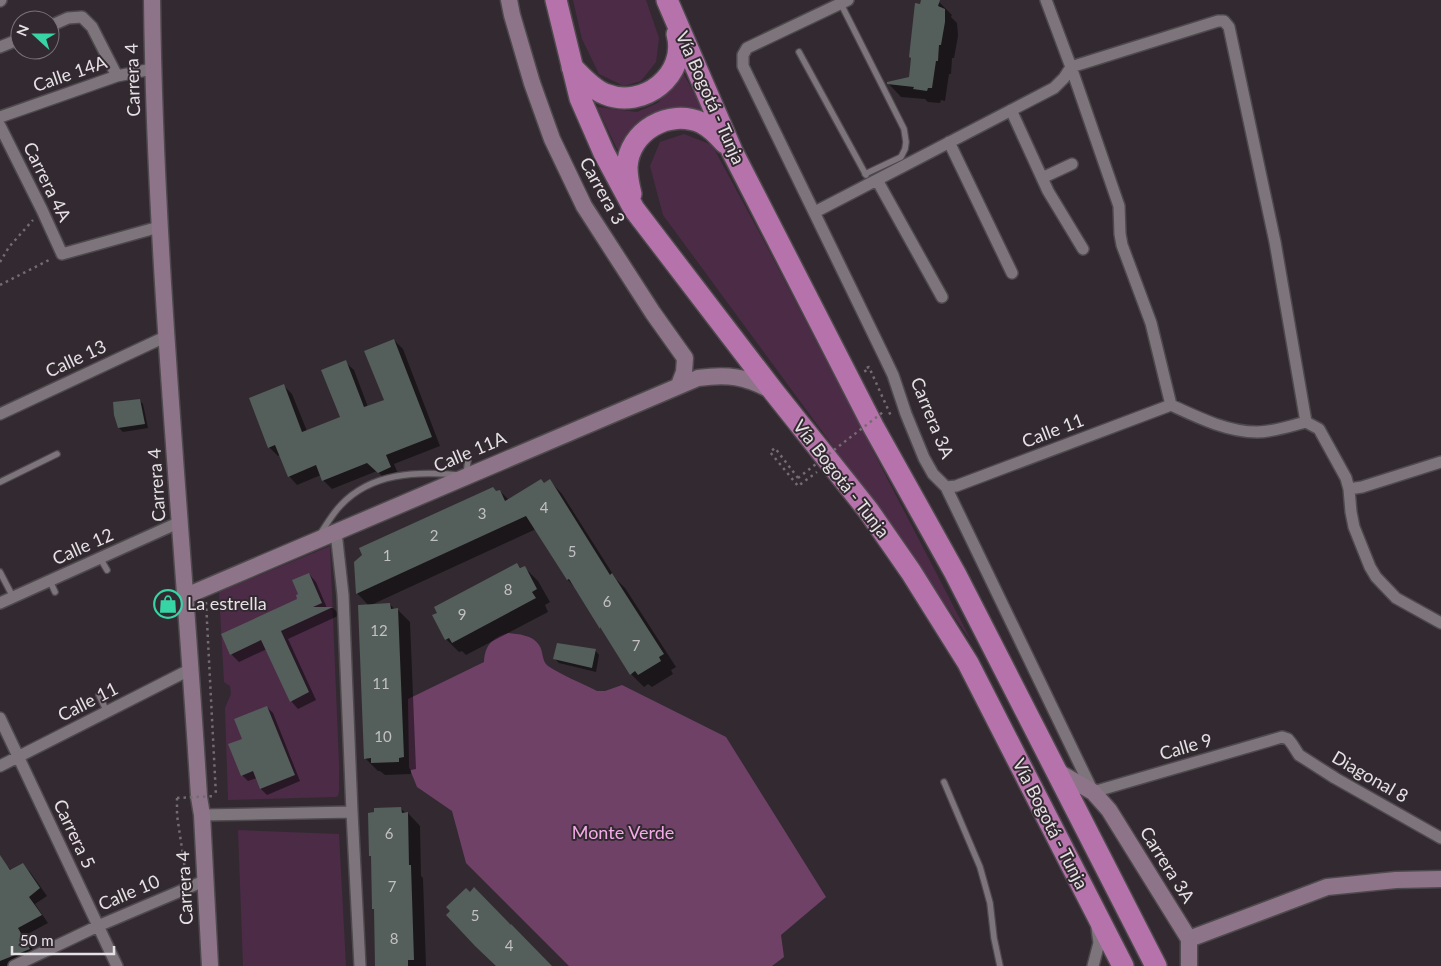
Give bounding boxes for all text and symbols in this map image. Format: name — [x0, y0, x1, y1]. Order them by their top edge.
north arrow — [10, 10, 60, 60]
text: N — [13, 22, 32, 38]
street label: Vía Bogotá - Tunja — [672, 28, 750, 168]
street label: Carrera 4 — [120, 43, 144, 117]
street label: Calle 14A — [30, 50, 110, 96]
street label: Carrera 4A — [19, 138, 77, 226]
street label: Carrera 3 — [575, 153, 630, 228]
street label: Calle 13 — [42, 335, 109, 382]
street label: Carrera 3A — [907, 374, 959, 462]
street label: Calle 11 — [1019, 408, 1087, 452]
street label: Vía Bogotá - Tunja — [789, 415, 895, 542]
street label: Calle 11A — [430, 426, 510, 476]
street label: Carrera 4 — [142, 448, 170, 523]
house number: 4 — [540, 498, 549, 516]
house number: 3 — [478, 504, 486, 522]
street label: Calle 12 — [49, 523, 117, 569]
house number: 2 — [430, 526, 438, 544]
house number: 5 — [568, 542, 576, 560]
house number: 1 — [383, 546, 391, 564]
house number: 8 — [504, 580, 512, 598]
shop icon: La estrella — [153, 589, 183, 619]
place label: La estrella — [187, 592, 267, 614]
house number: 6 — [603, 592, 612, 610]
house number: 9 — [458, 605, 466, 623]
house number: 12 — [370, 621, 388, 639]
house number: 7 — [632, 636, 641, 654]
house number: 11 — [372, 674, 390, 692]
street label: Calle 11 — [54, 677, 121, 726]
house number: 10 — [374, 727, 392, 745]
street label: Calle 9 — [1157, 728, 1215, 764]
street label: Diagonal 8 — [1328, 745, 1413, 807]
street label: Vía Bogotá - Tunja — [1009, 755, 1093, 892]
street label: Carrera 5 — [49, 796, 100, 872]
park label: Monte Verde — [572, 821, 674, 843]
street label: Carrera 3A — [1136, 822, 1200, 907]
house number: 6 — [385, 824, 394, 842]
street label: Carrera 4 — [171, 851, 197, 925]
street label: Calle 10 — [95, 869, 163, 915]
house number: 7 — [388, 877, 397, 895]
house number: 5 — [471, 906, 479, 924]
scale bar — [12, 924, 115, 956]
house number: 8 — [390, 929, 398, 947]
text: 50 m — [20, 931, 54, 949]
house number: 4 — [505, 936, 514, 954]

